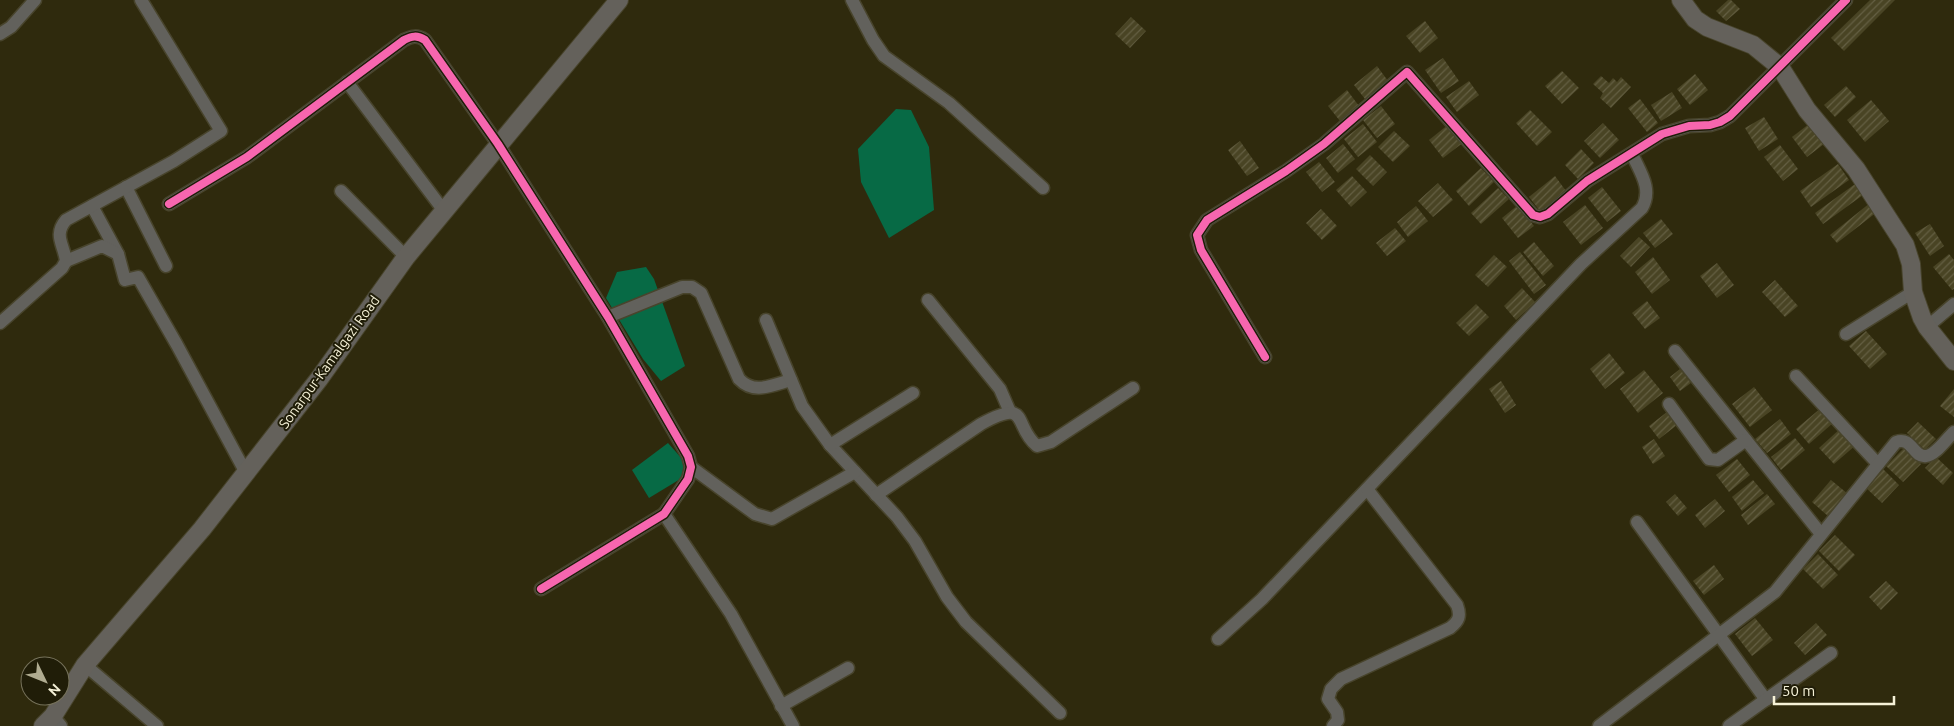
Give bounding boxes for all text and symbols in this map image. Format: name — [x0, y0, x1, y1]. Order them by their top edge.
street label: Sonarpur-Kamalgazi Road — [275, 292, 383, 432]
north arrow — [20, 656, 70, 706]
scale bar — [1774, 674, 1894, 706]
text: N — [45, 681, 64, 699]
text: 50 m — [1782, 682, 1815, 699]

